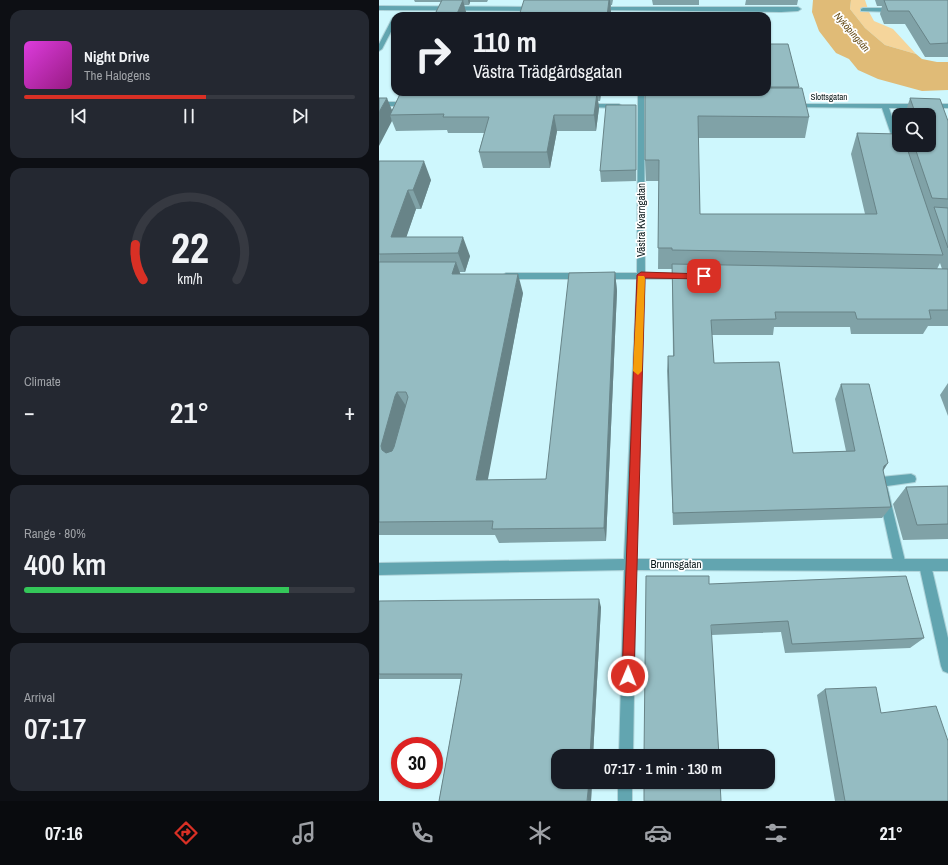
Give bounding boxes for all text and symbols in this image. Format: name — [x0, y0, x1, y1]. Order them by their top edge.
water label: Nyköpingsån — [831, 10, 873, 55]
text: 110 m — [473, 23, 537, 61]
icon: right — [407, 28, 459, 80]
text: Night Drive — [84, 46, 150, 67]
text: Västra Trädgårdsgatan — [473, 59, 622, 84]
text: The Halogens — [84, 67, 150, 84]
street label: Slottsgatan — [811, 91, 847, 103]
icon: previous — [68, 105, 90, 127]
icon: pause — [178, 105, 200, 127]
icon: next — [289, 105, 311, 127]
map controls — [892, 108, 936, 152]
button: search — [892, 108, 936, 152]
street label: Västra Kvarngatan — [634, 183, 648, 257]
text: 22 — [171, 220, 208, 276]
pin — [687, 259, 721, 293]
icon: arrive — [693, 265, 715, 287]
text: km/h — [177, 269, 202, 288]
text: Climate — [24, 373, 61, 390]
text: 21° — [170, 392, 209, 432]
text: − — [24, 397, 35, 427]
text: + — [344, 397, 355, 427]
text: Range · 80% — [24, 525, 86, 542]
text: 400 km — [24, 544, 106, 584]
street label: Brunnsgatan — [650, 557, 702, 571]
position arrow — [607, 655, 649, 697]
text: Arrival — [24, 689, 55, 706]
text: 07:17 — [24, 708, 86, 748]
speed limit sign: 30 — [391, 737, 443, 789]
text: 07:17 · 1 min · 130 m — [604, 758, 722, 779]
icon: directions — [172, 819, 200, 847]
icon: music — [290, 819, 318, 847]
icon: phone — [408, 819, 436, 847]
icon: climate — [526, 819, 554, 847]
icon: car — [644, 819, 672, 847]
icon: filters — [762, 819, 790, 847]
text: 07:16 — [45, 821, 83, 846]
text: 21° — [879, 821, 903, 846]

